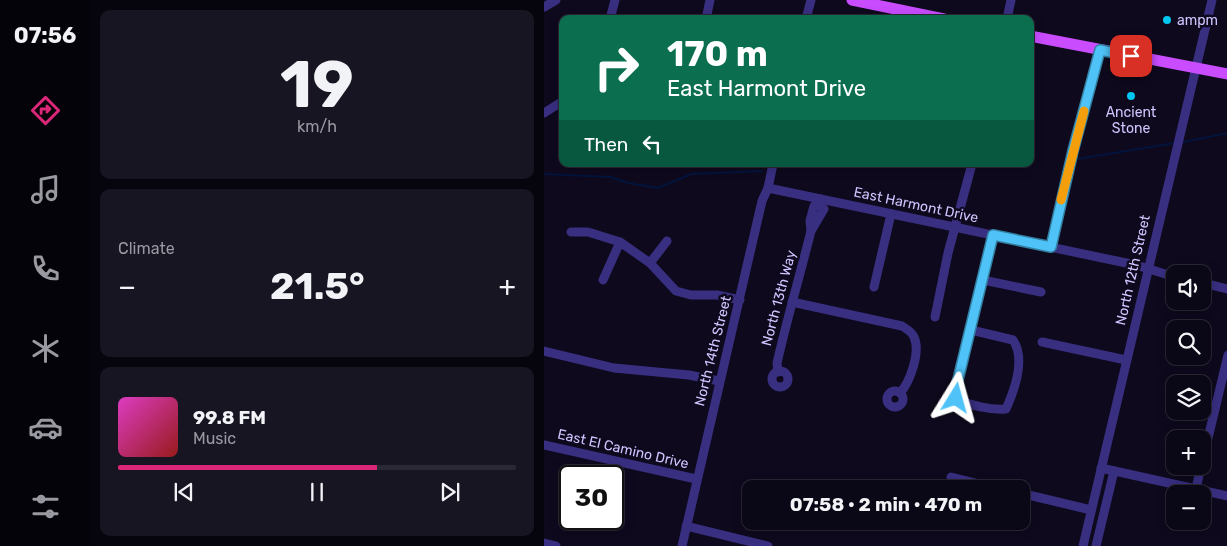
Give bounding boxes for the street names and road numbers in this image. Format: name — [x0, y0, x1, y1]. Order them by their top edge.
street label: East Harmont Drive — [852, 184, 980, 227]
street label: North 12th Street — [1112, 213, 1154, 327]
street label: North 13th Way — [758, 248, 800, 348]
street label: North 14th Street — [691, 294, 735, 408]
street label: East El Camino Drive — [556, 426, 690, 472]

